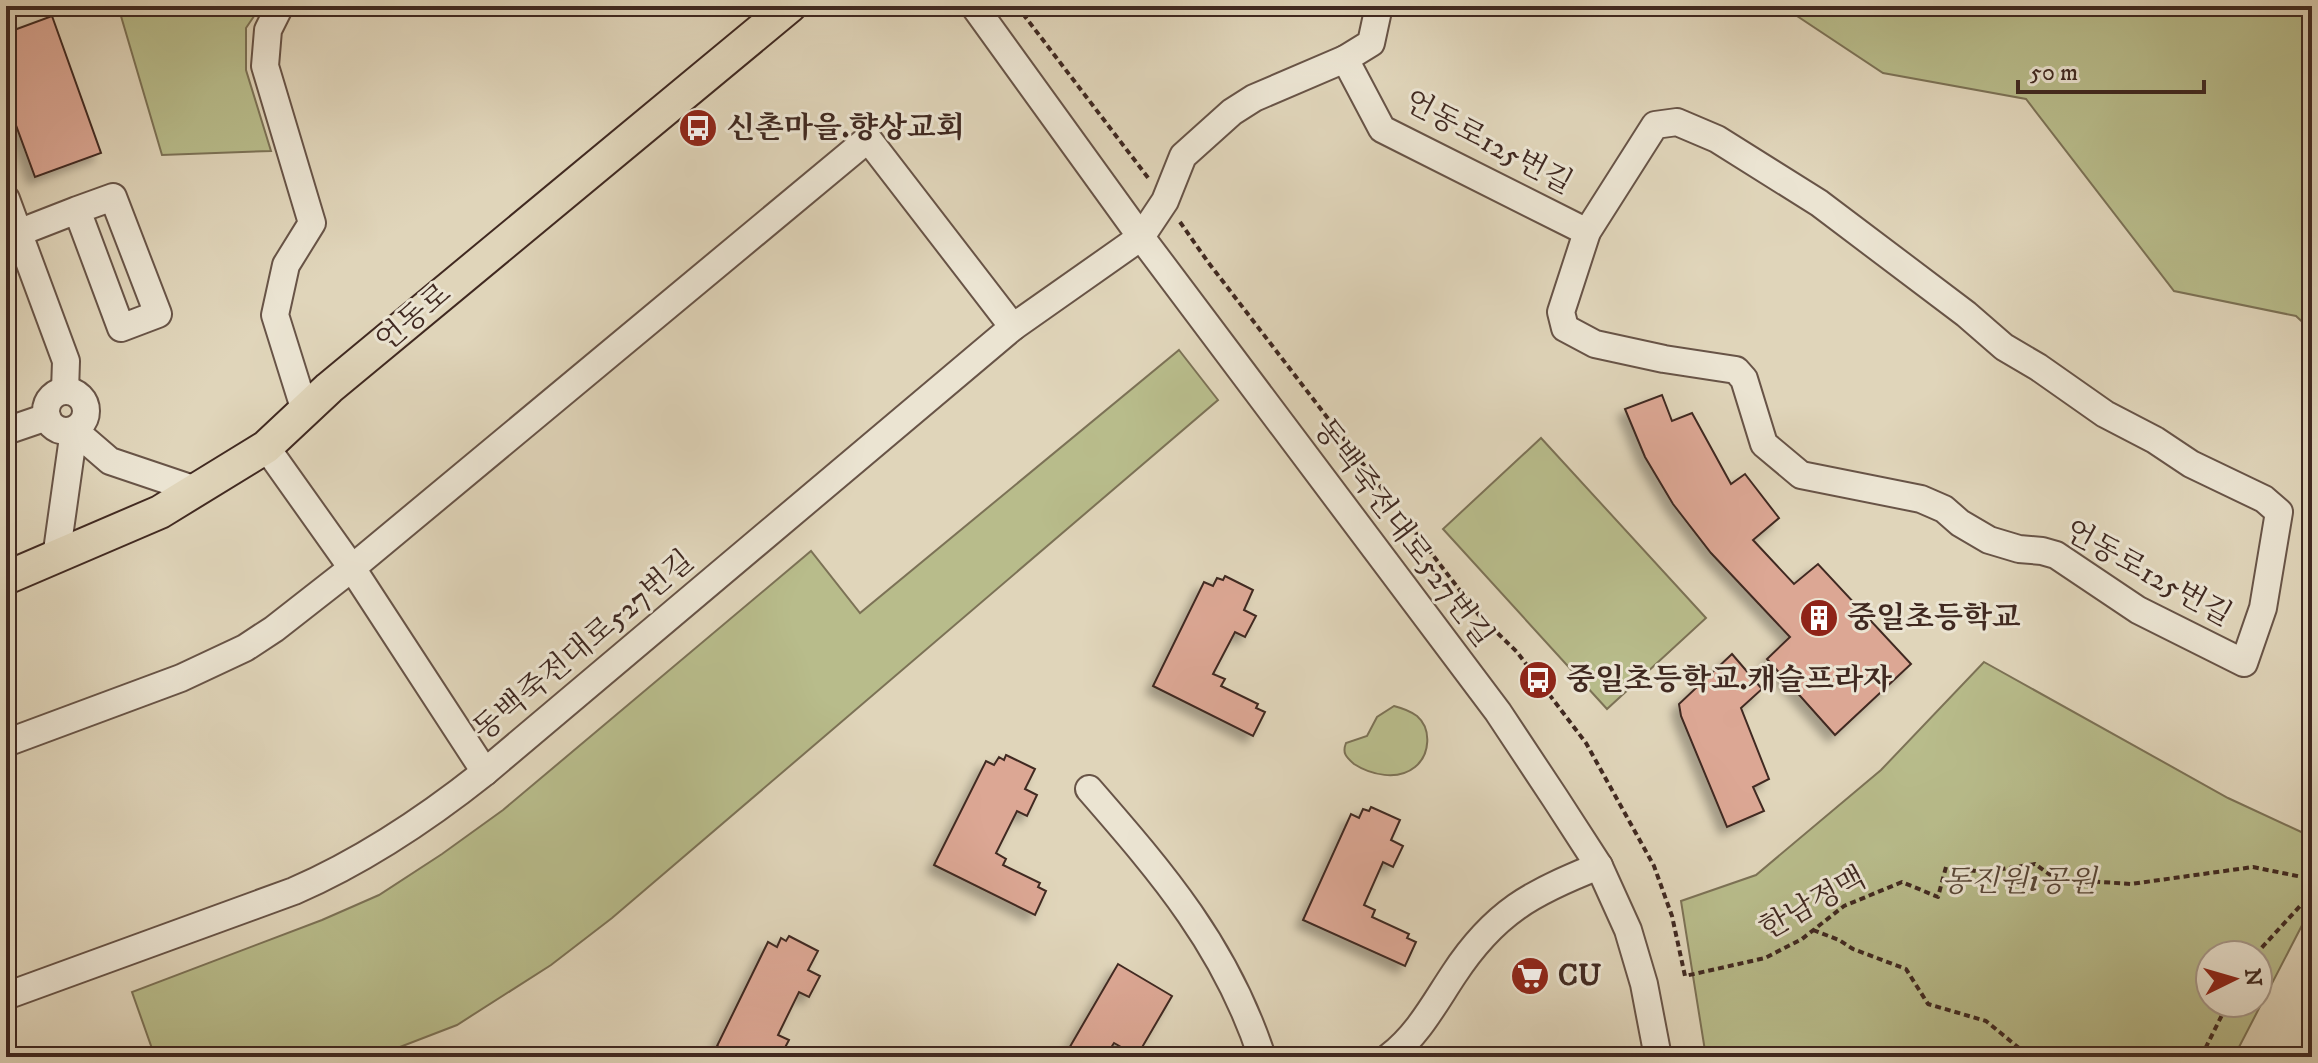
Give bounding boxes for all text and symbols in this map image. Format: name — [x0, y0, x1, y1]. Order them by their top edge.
scale bar — [2018, 44, 2204, 94]
text: 50 m — [2030, 58, 2078, 88]
street label: 언동로125번길 — [1397, 83, 1579, 203]
bus stop icon: 신촌마을.향상교회 — [677, 107, 719, 149]
place label: 신촌마을.향상교회 — [726, 110, 965, 147]
street label: 언동로 — [369, 276, 459, 360]
street label: 동백죽전대로527번길 — [1305, 411, 1501, 655]
street label: 언동로125번길 — [2058, 513, 2238, 635]
street label: 동백죽전대로527번길 — [466, 543, 702, 749]
building icon: 중일초등학교 — [1798, 597, 1840, 639]
place label: 중일초등학교 — [1847, 600, 2021, 637]
bus stop icon: 중일초등학교.캐슬프라자 — [1517, 659, 1559, 701]
place label: 중일초등학교.캐슬프라자 — [1566, 662, 1892, 699]
street label: 한남정맥 — [1753, 860, 1873, 948]
park label: 동진원1공원 — [1941, 864, 2099, 901]
north arrow — [2194, 939, 2274, 1019]
supermarket icon: CU — [1509, 955, 1551, 997]
place label: CU — [1558, 958, 1601, 995]
text: N — [2238, 967, 2267, 988]

